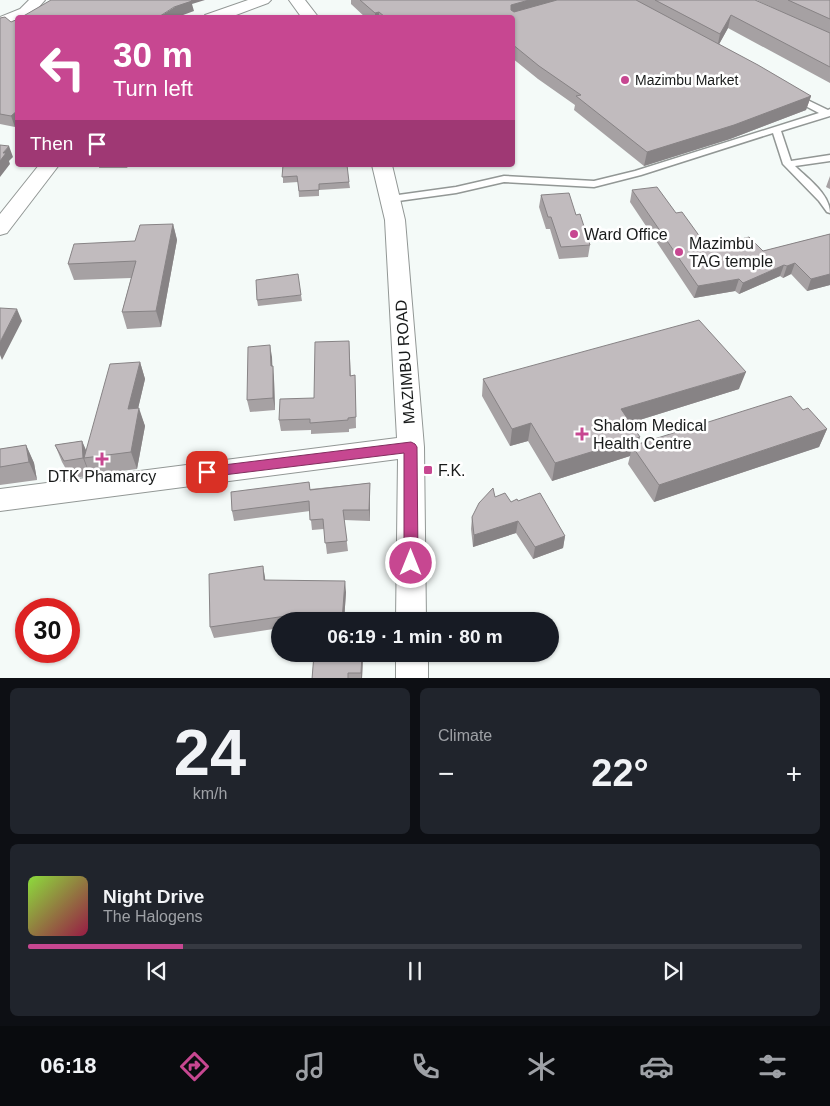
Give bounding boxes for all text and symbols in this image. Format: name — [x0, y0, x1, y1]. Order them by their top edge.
icon: left — [30, 35, 95, 100]
text: 30 m — [113, 35, 193, 74]
place label: Mazimbu Market — [635, 72, 739, 88]
marker: Mazimbu Market — [619, 74, 631, 86]
text: Turn left — [113, 76, 193, 101]
icon: arrive — [83, 130, 111, 158]
text: Then — [30, 133, 73, 154]
place label: Ward Office — [584, 226, 668, 243]
marker: Ward Office — [568, 228, 580, 240]
place label: Mazimbu TAG temple — [689, 235, 773, 270]
marker: Mazimbu TAG temple — [673, 246, 685, 258]
street label: MAZIMBU ROAD — [392, 299, 418, 425]
place label: Shalom Medical Health Centre — [593, 417, 707, 452]
marker: Shalom Medical Health Centre — [575, 427, 589, 441]
pin — [186, 451, 228, 493]
marker: DTK Phamarcy — [96, 453, 108, 465]
icon: arrive — [193, 458, 221, 486]
place label: F.K. — [438, 462, 466, 479]
marker: F.K. — [422, 464, 434, 476]
place label: DTK Phamarcy — [48, 468, 156, 485]
position arrow — [384, 536, 436, 588]
speed limit sign: 30 — [15, 598, 80, 663]
text: 06:19 · 1 min · 80 m — [327, 626, 503, 647]
text: 24 — [174, 716, 246, 789]
text: Climate — [438, 727, 492, 744]
text: 22° — [591, 752, 649, 794]
text: − — [438, 758, 454, 789]
text: + — [786, 758, 802, 789]
text: km/h — [193, 785, 227, 802]
text: Night Drive — [103, 886, 204, 907]
text: The Halogens — [103, 908, 203, 925]
icon: previous — [143, 957, 171, 985]
icon: pause — [401, 957, 429, 985]
icon: next — [659, 957, 687, 985]
icon: directions — [177, 1049, 212, 1084]
icon: music — [293, 1049, 328, 1084]
icon: phone — [408, 1049, 443, 1084]
icon: climate — [524, 1049, 559, 1084]
icon: car — [639, 1049, 674, 1084]
icon: filters — [755, 1049, 790, 1084]
text: 06:18 — [40, 1053, 97, 1078]

